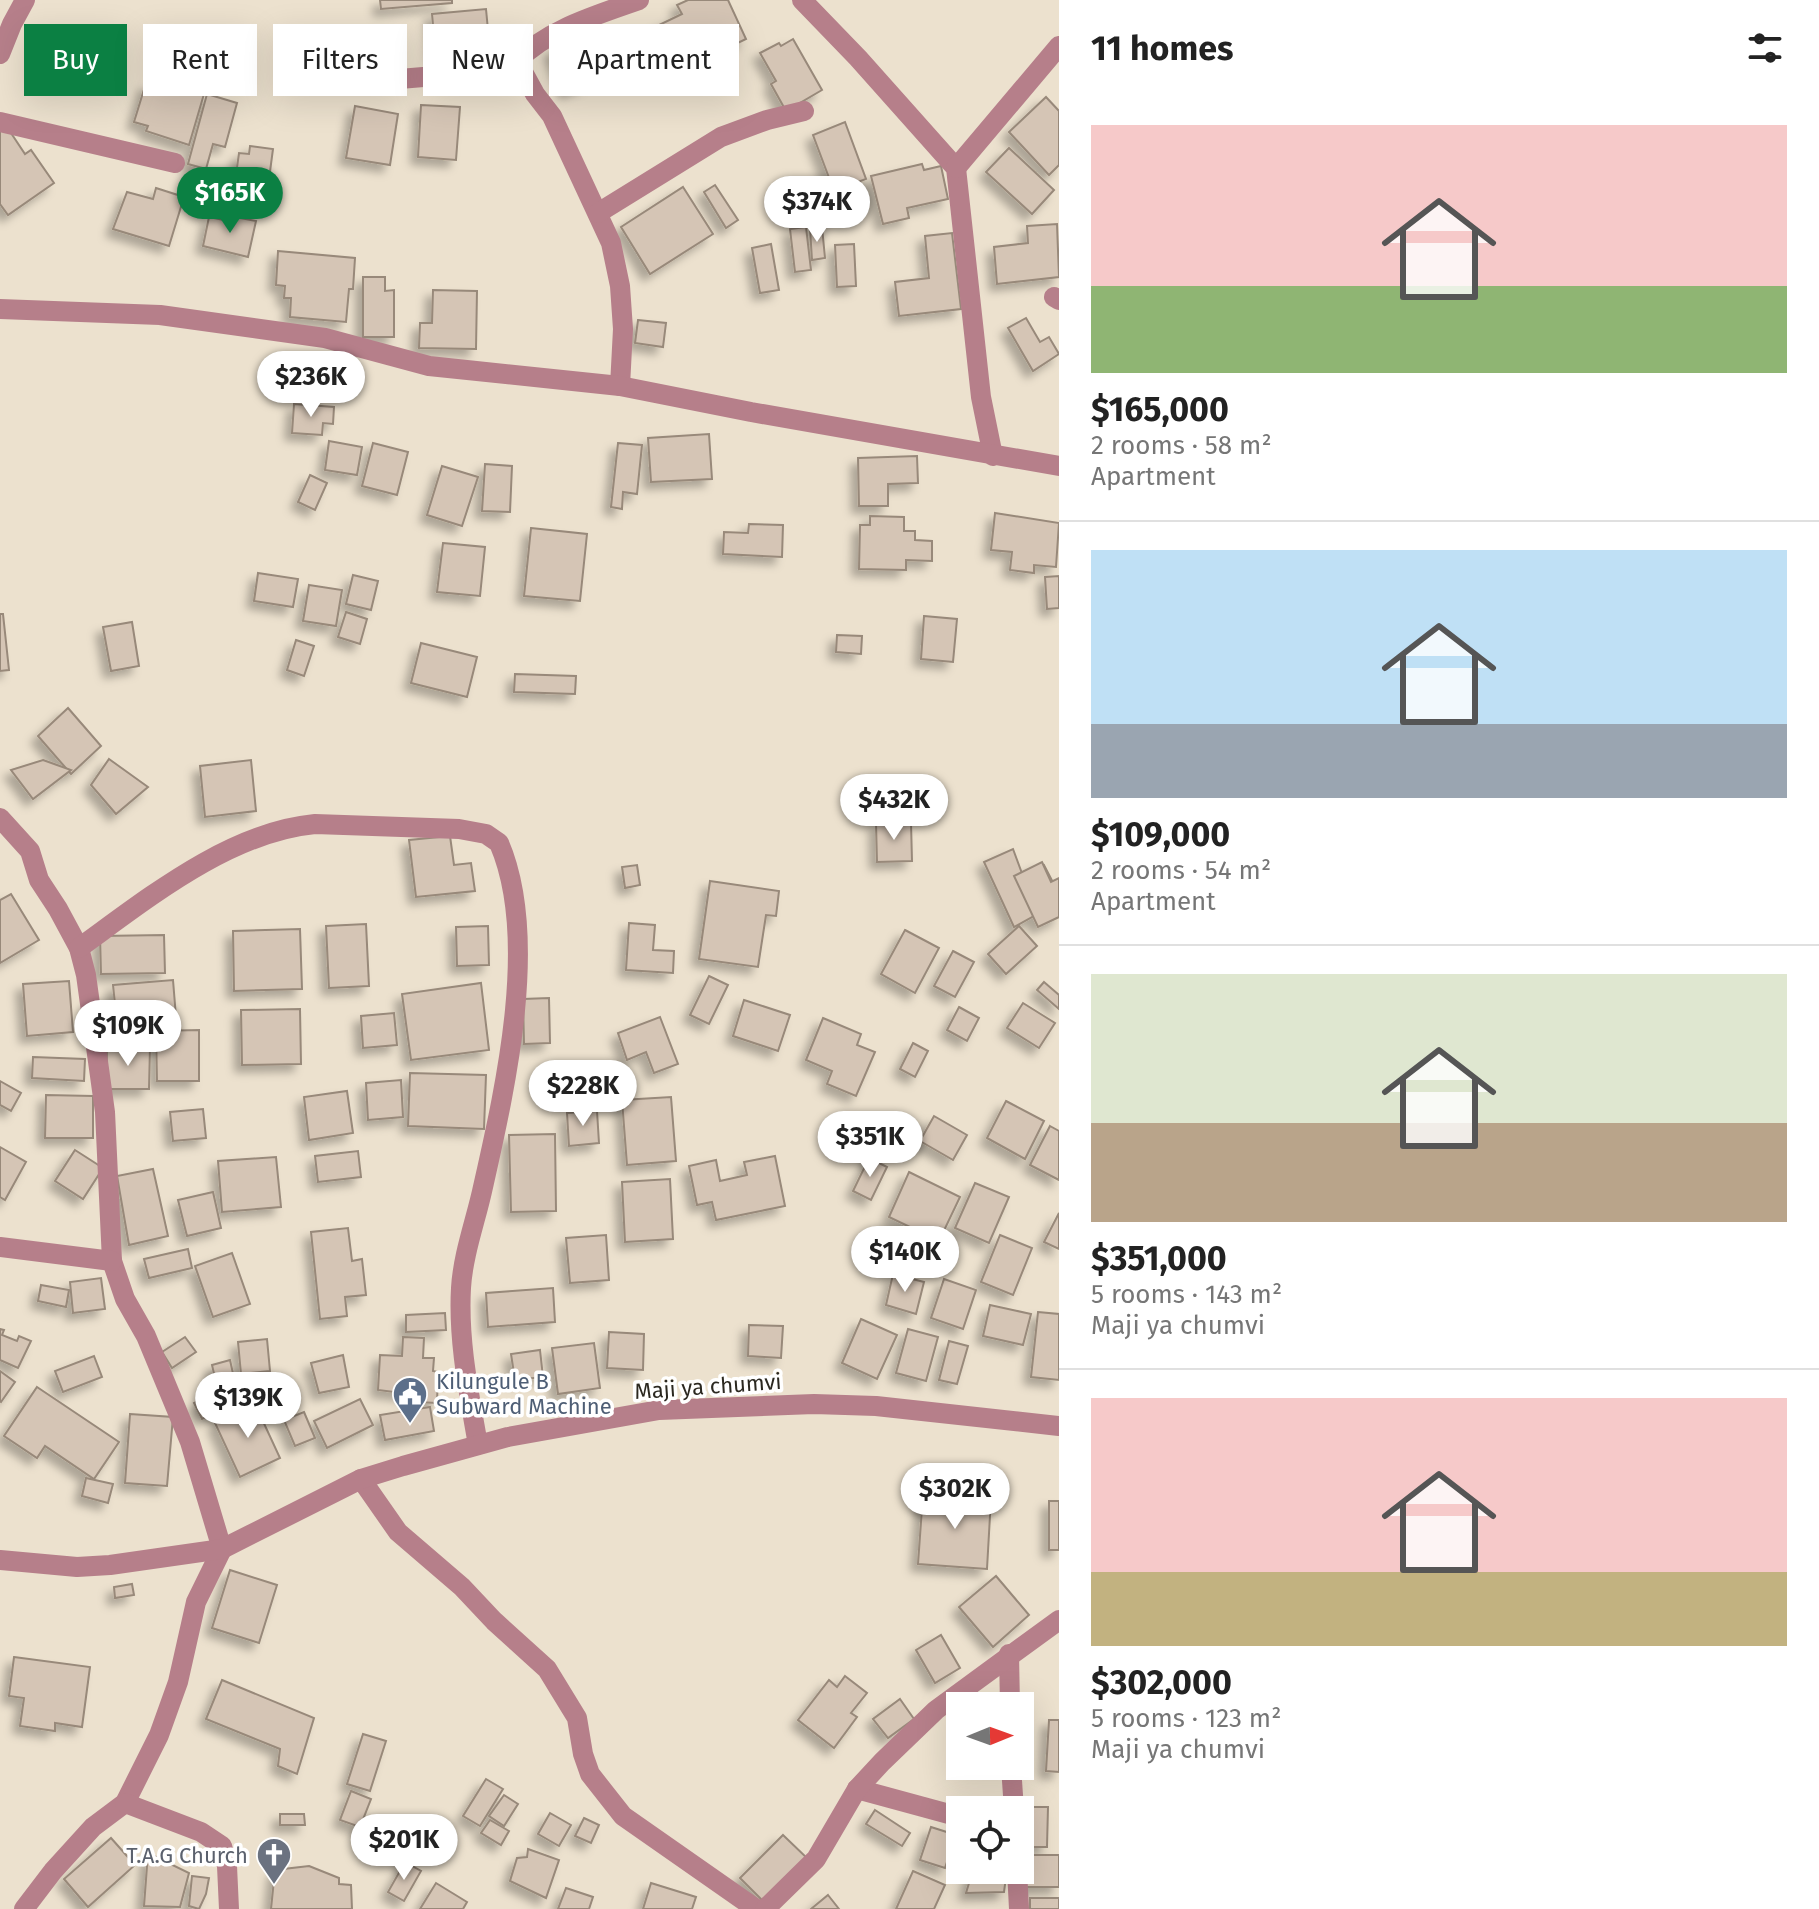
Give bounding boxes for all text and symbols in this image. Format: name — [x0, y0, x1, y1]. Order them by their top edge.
chip: Buy — [24, 24, 127, 96]
chip: Rent — [143, 24, 257, 96]
chip: Filters — [273, 24, 407, 96]
chip: New — [423, 24, 533, 96]
chip: Apartment — [549, 24, 739, 96]
icon: filters — [1743, 26, 1787, 70]
text: 11 homes — [1091, 28, 1233, 69]
pin: $165K — [174, 167, 286, 235]
pin: $374K — [761, 176, 873, 244]
text: $165K — [195, 177, 265, 208]
icon: home — [1367, 177, 1511, 321]
text: $374K — [782, 186, 852, 217]
pin: $236K — [255, 351, 367, 419]
text: $236K — [275, 361, 347, 392]
text: $165,000 — [1091, 389, 1229, 430]
text: 2 rooms · 58 m² — [1091, 430, 1272, 461]
text: Apartment — [1091, 461, 1216, 492]
icon: home — [1367, 602, 1511, 746]
pin: $432K — [838, 774, 950, 842]
text: $432K — [858, 784, 930, 815]
text: $109,000 — [1091, 814, 1230, 855]
text: 2 rooms · 54 m² — [1091, 855, 1271, 886]
text: Apartment — [1091, 886, 1216, 917]
pin: $109K — [72, 1000, 184, 1068]
text: $109K — [92, 1010, 164, 1041]
icon: home — [1367, 1026, 1511, 1170]
pin: $228K — [527, 1060, 639, 1128]
text: $228K — [547, 1070, 619, 1101]
pin: $351K — [814, 1111, 926, 1179]
text: $351K — [836, 1121, 904, 1152]
pin: $140K — [849, 1226, 961, 1294]
text: $140K — [869, 1236, 941, 1267]
text: $351,000 — [1091, 1238, 1227, 1279]
text: 5 rooms · 143 m² — [1091, 1279, 1282, 1310]
text: Maji ya chumvi — [1091, 1310, 1265, 1341]
place label: Kilungule B Subward Machine — [436, 1368, 612, 1420]
street label: Maji ya chumvi — [634, 1368, 782, 1405]
pin: $139K — [192, 1372, 304, 1440]
public building icon: Kilungule B Subward Machine — [391, 1375, 429, 1425]
text: $139K — [213, 1382, 283, 1413]
icon: home — [1367, 1450, 1511, 1594]
pin: $302K — [899, 1463, 1011, 1531]
text: $302K — [919, 1473, 991, 1504]
text: $302,000 — [1091, 1662, 1232, 1703]
north arrow — [946, 1692, 1034, 1780]
map controls — [946, 1692, 1034, 1884]
text: 5 rooms · 123 m² — [1091, 1703, 1281, 1734]
text: Maji ya chumvi — [1091, 1734, 1265, 1765]
button: locate — [946, 1796, 1034, 1884]
pin: $201K — [348, 1814, 460, 1882]
text: $201K — [369, 1824, 439, 1855]
church icon: T.A.G Church — [255, 1836, 293, 1886]
place label: T.A.G Church — [126, 1842, 248, 1869]

